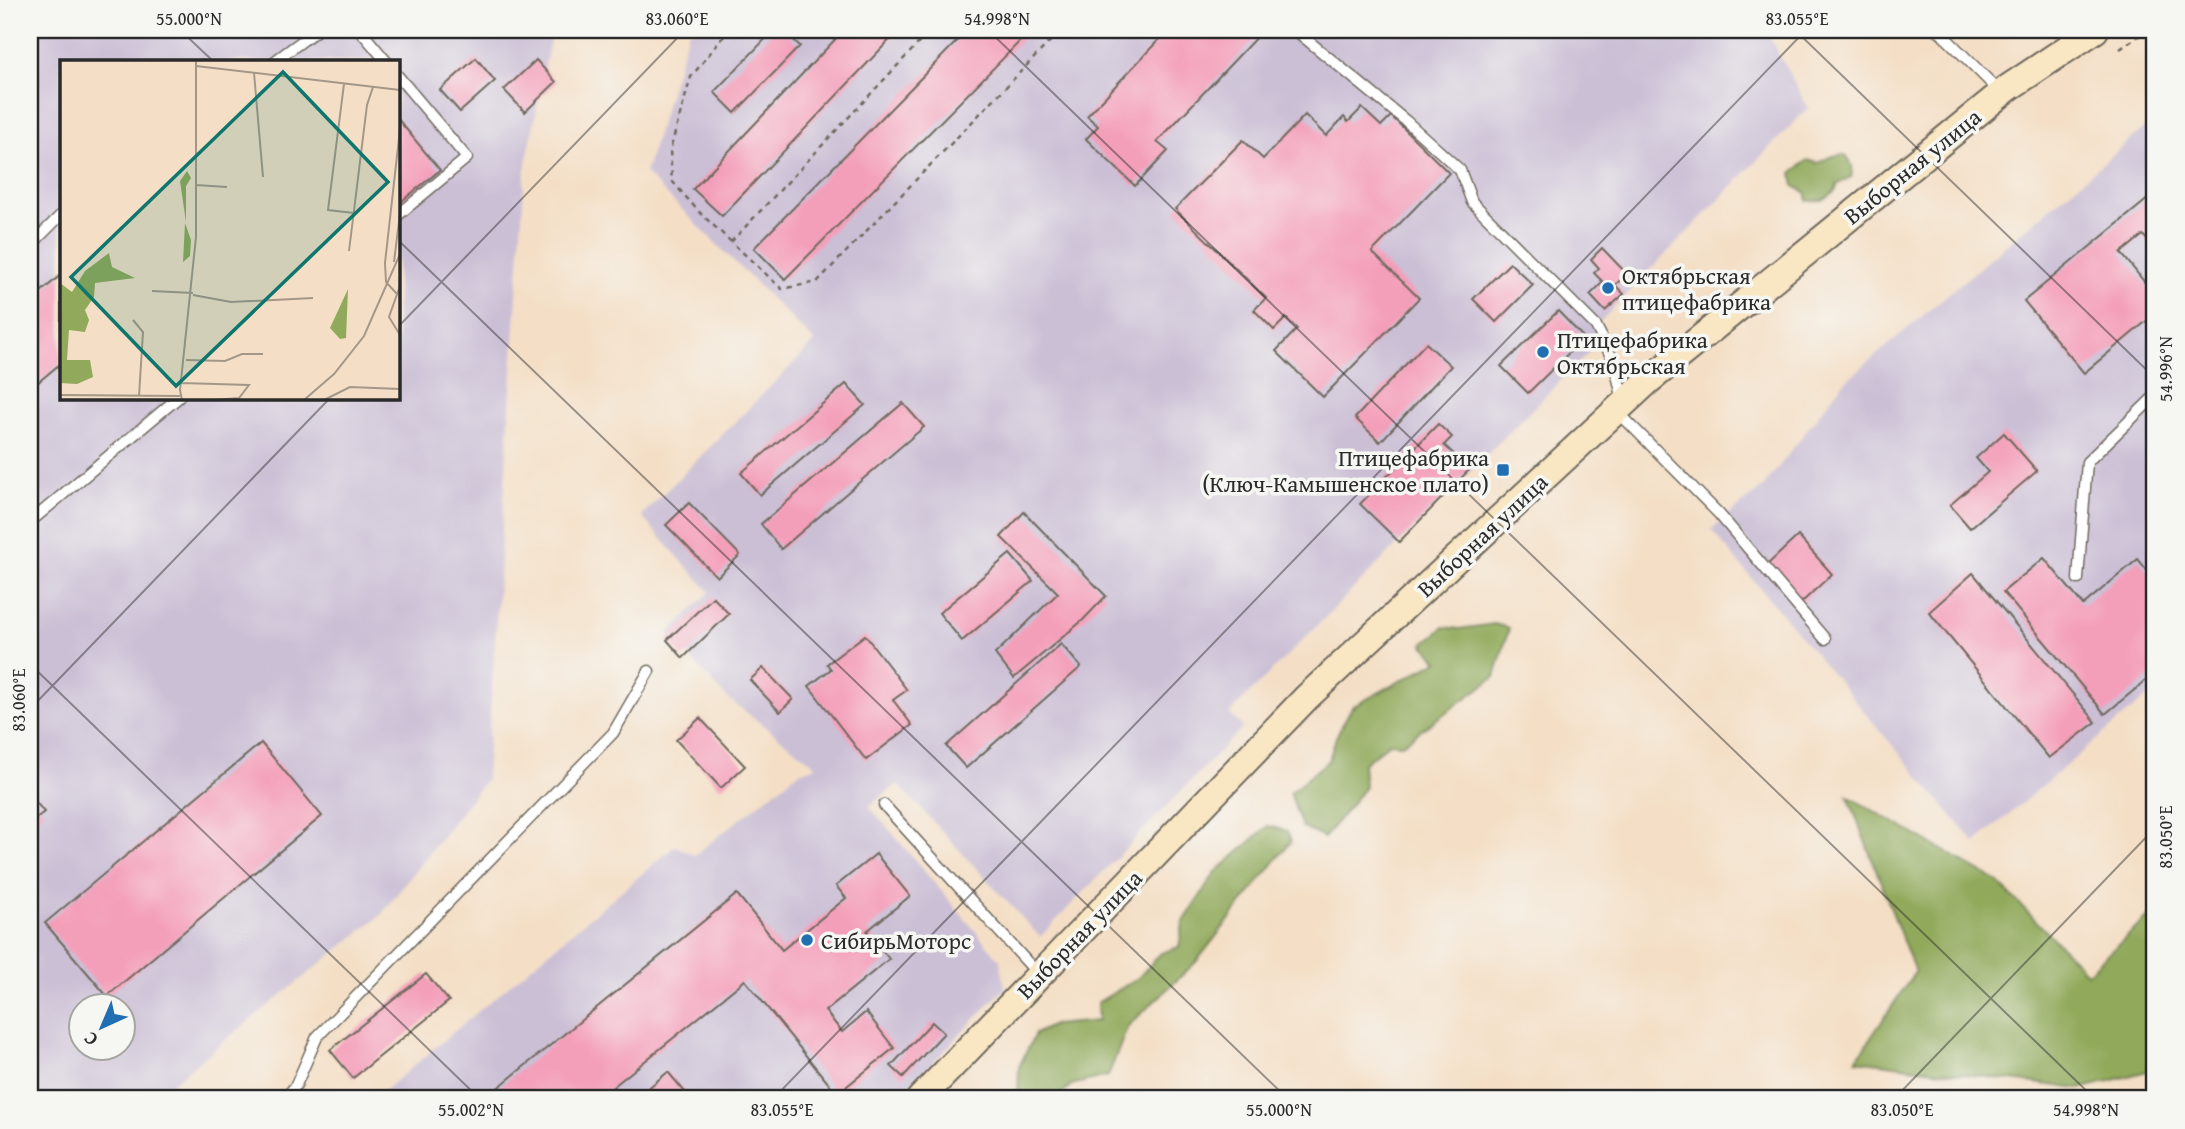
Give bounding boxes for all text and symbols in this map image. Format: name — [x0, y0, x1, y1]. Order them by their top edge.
text: 55.000°N — [156, 5, 222, 32]
text: 83.060°E — [645, 5, 709, 32]
text: 54.998°N — [964, 5, 1030, 32]
text: 83.055°E — [1765, 5, 1829, 32]
inset map — [60, 60, 399, 399]
street label: Выборная улица — [1836, 100, 1988, 232]
place label: Октябрьская птицефабрика — [1622, 259, 1771, 318]
marker: Октябрьская птицефабрика — [1600, 280, 1616, 296]
place label: Птицефабрика Октябрьская — [1557, 323, 1708, 382]
text: 54.996°N — [2152, 336, 2179, 402]
marker: Птицефабрика Октябрьская — [1535, 344, 1551, 360]
place label: Птицефабрика (Ключ-Камышенское плато) — [1202, 441, 1489, 500]
marker: Птицефабрика (Ключ-Камышенское плато) — [1495, 462, 1511, 478]
street label: Выборная улица — [1409, 466, 1555, 604]
text: 83.060°E — [5, 668, 32, 732]
text: 83.050°E — [2152, 805, 2179, 869]
street label: Выборная улица — [1009, 862, 1149, 1006]
place label: СибирьМоторс — [821, 924, 971, 957]
marker: СибирьМоторс — [799, 932, 815, 948]
north arrow — [66, 992, 136, 1062]
text: С — [76, 1025, 104, 1053]
text: 55.002°N — [438, 1096, 504, 1123]
text: 83.055°E — [750, 1096, 814, 1123]
text: 55.000°N — [1246, 1096, 1312, 1123]
text: 83.050°E — [1870, 1096, 1934, 1123]
text: 54.998°N — [2053, 1096, 2119, 1123]

